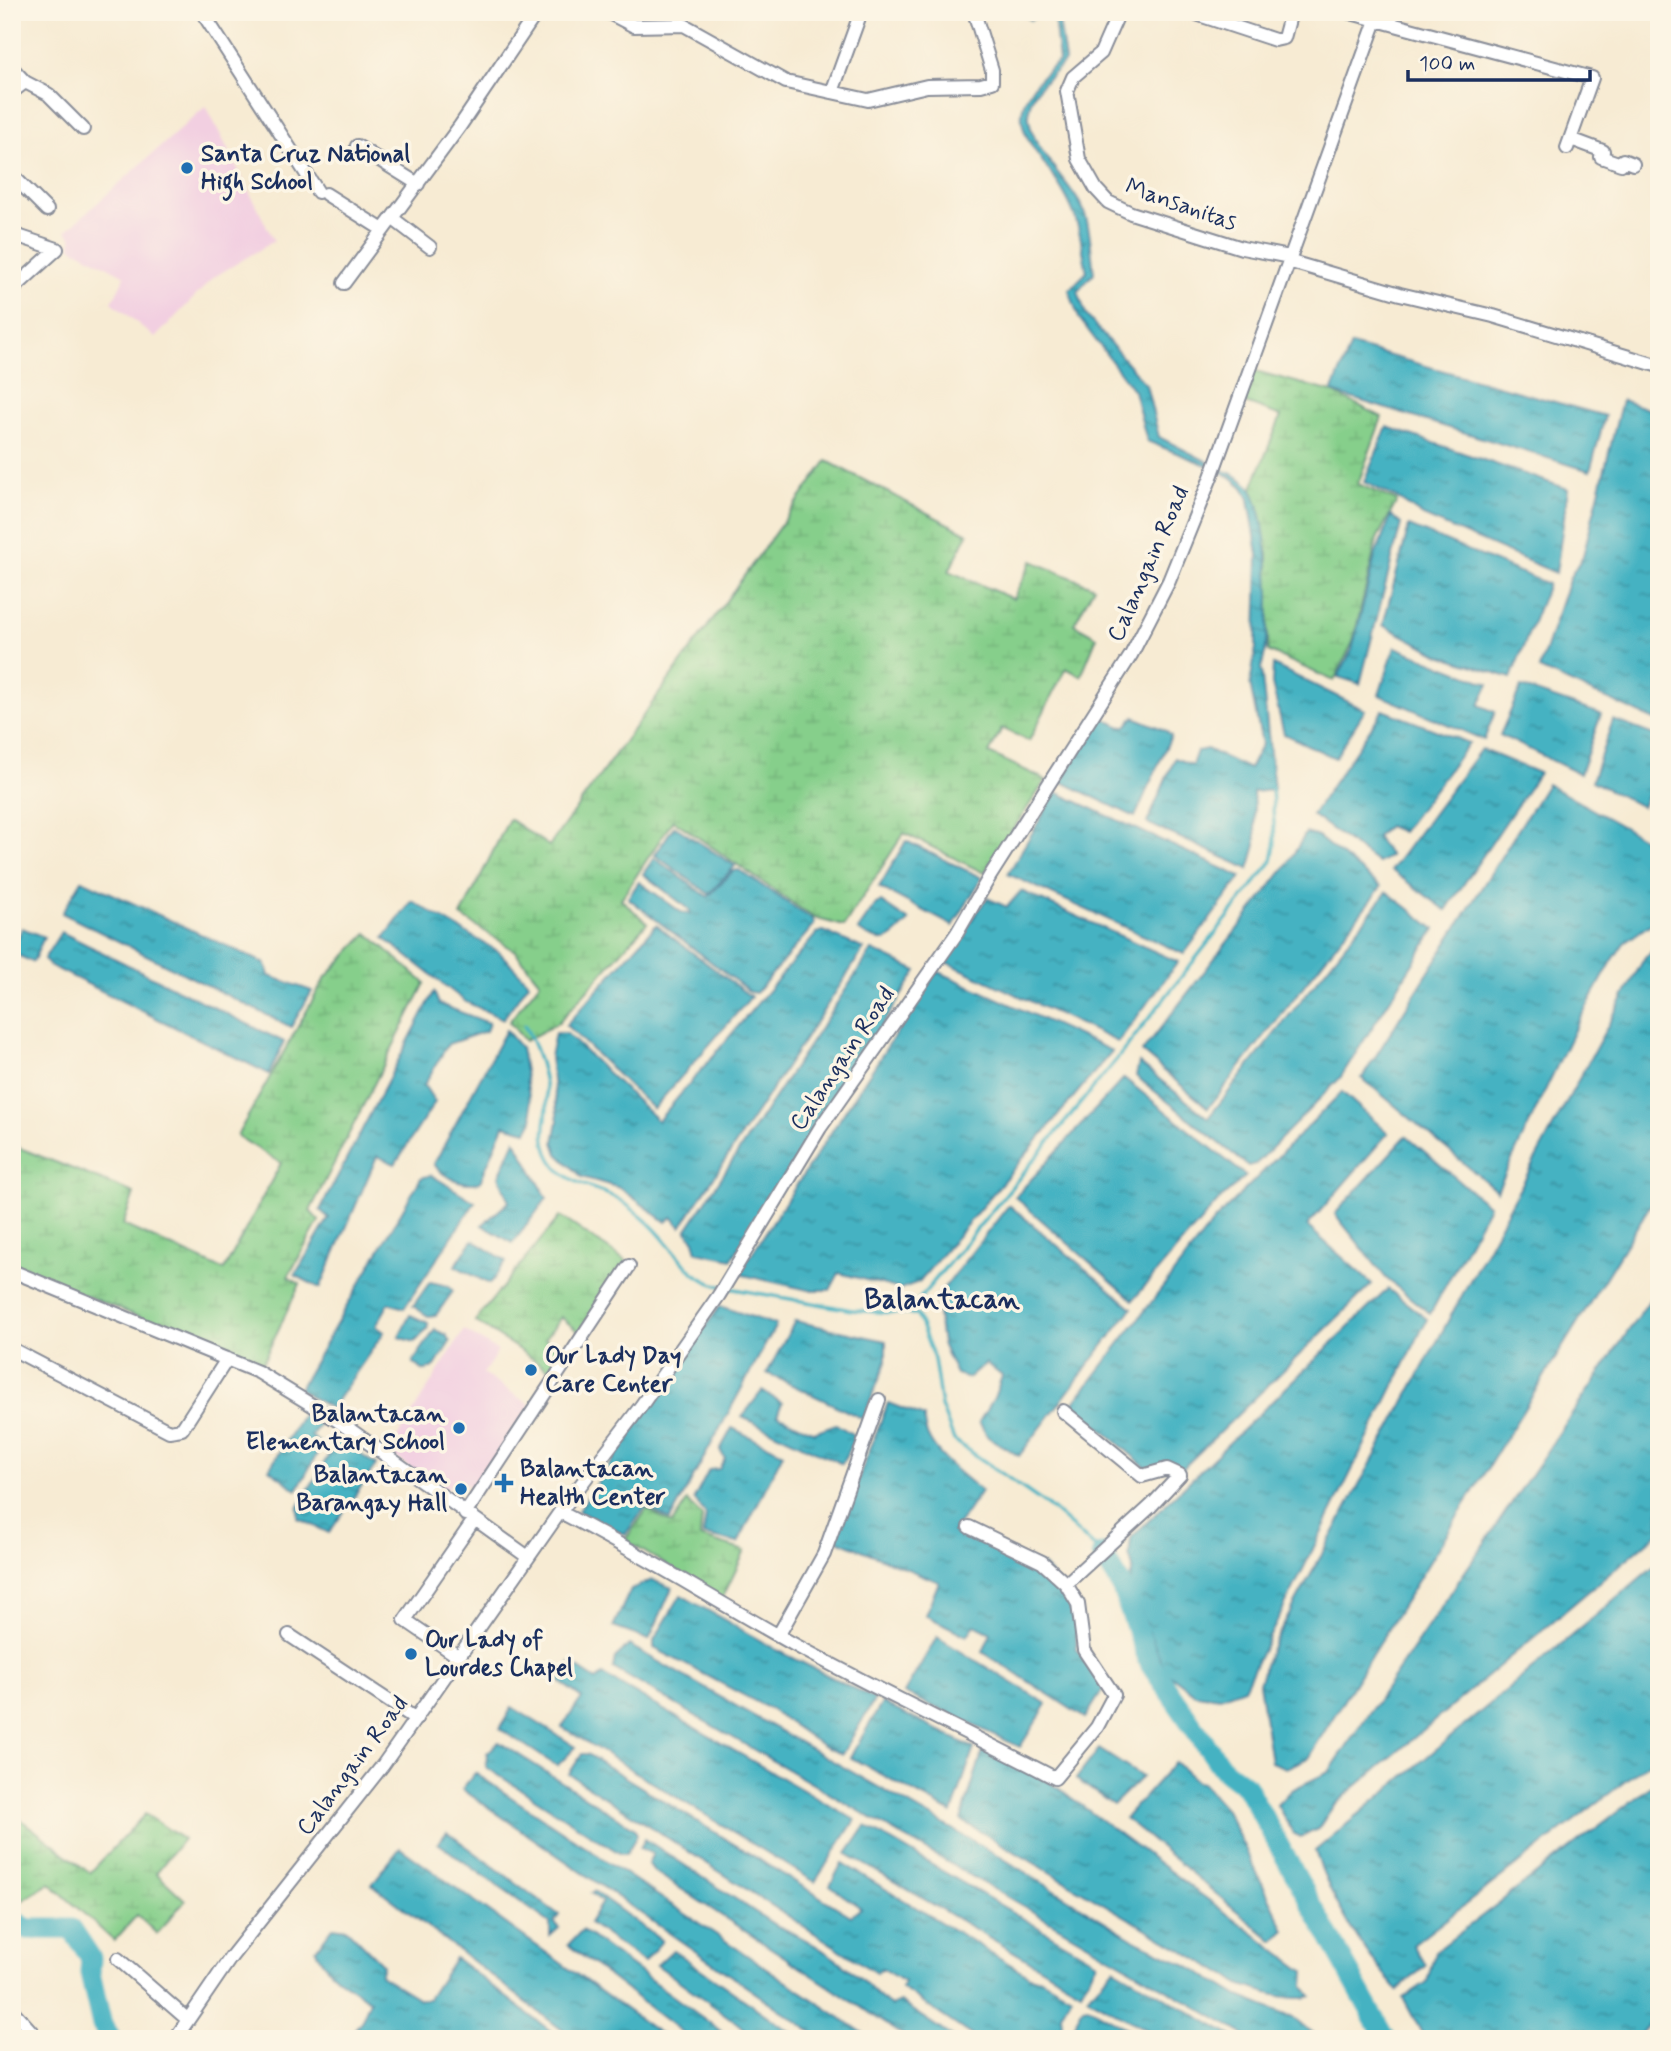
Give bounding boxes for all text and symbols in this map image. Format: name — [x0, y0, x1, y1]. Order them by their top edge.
scale bar — [1408, 38, 1590, 82]
text: 100 m — [1419, 50, 1475, 78]
place label: Santa Cruz National High School — [201, 139, 410, 201]
marker: Santa Cruz National High School — [179, 160, 195, 176]
street label: Mansanitas — [1121, 171, 1241, 239]
street label: Calangain Road — [1101, 481, 1197, 647]
street label: Calangain Road — [783, 981, 903, 1137]
district label: Balantacan — [864, 1282, 1021, 1319]
place label: Our Lady Day Care Center — [545, 1341, 681, 1400]
marker: Our Lady Day Care Center — [523, 1362, 539, 1378]
place label: Balantacan Elementary School — [246, 1399, 445, 1458]
marker: Balantacan Elementary School — [451, 1420, 467, 1436]
place label: Balantacan Health Center — [520, 1454, 666, 1513]
place label: Balantacan Barangay Hall — [296, 1460, 447, 1520]
marker: Balantacan Health Center — [494, 1473, 514, 1493]
marker: Balantacan Barangay Hall — [453, 1481, 469, 1497]
place label: Our Lady of Lourdes Chapel — [425, 1625, 573, 1684]
marker: Our Lady of Lourdes Chapel — [403, 1646, 419, 1662]
street label: Calangain Road — [290, 1690, 416, 1842]

